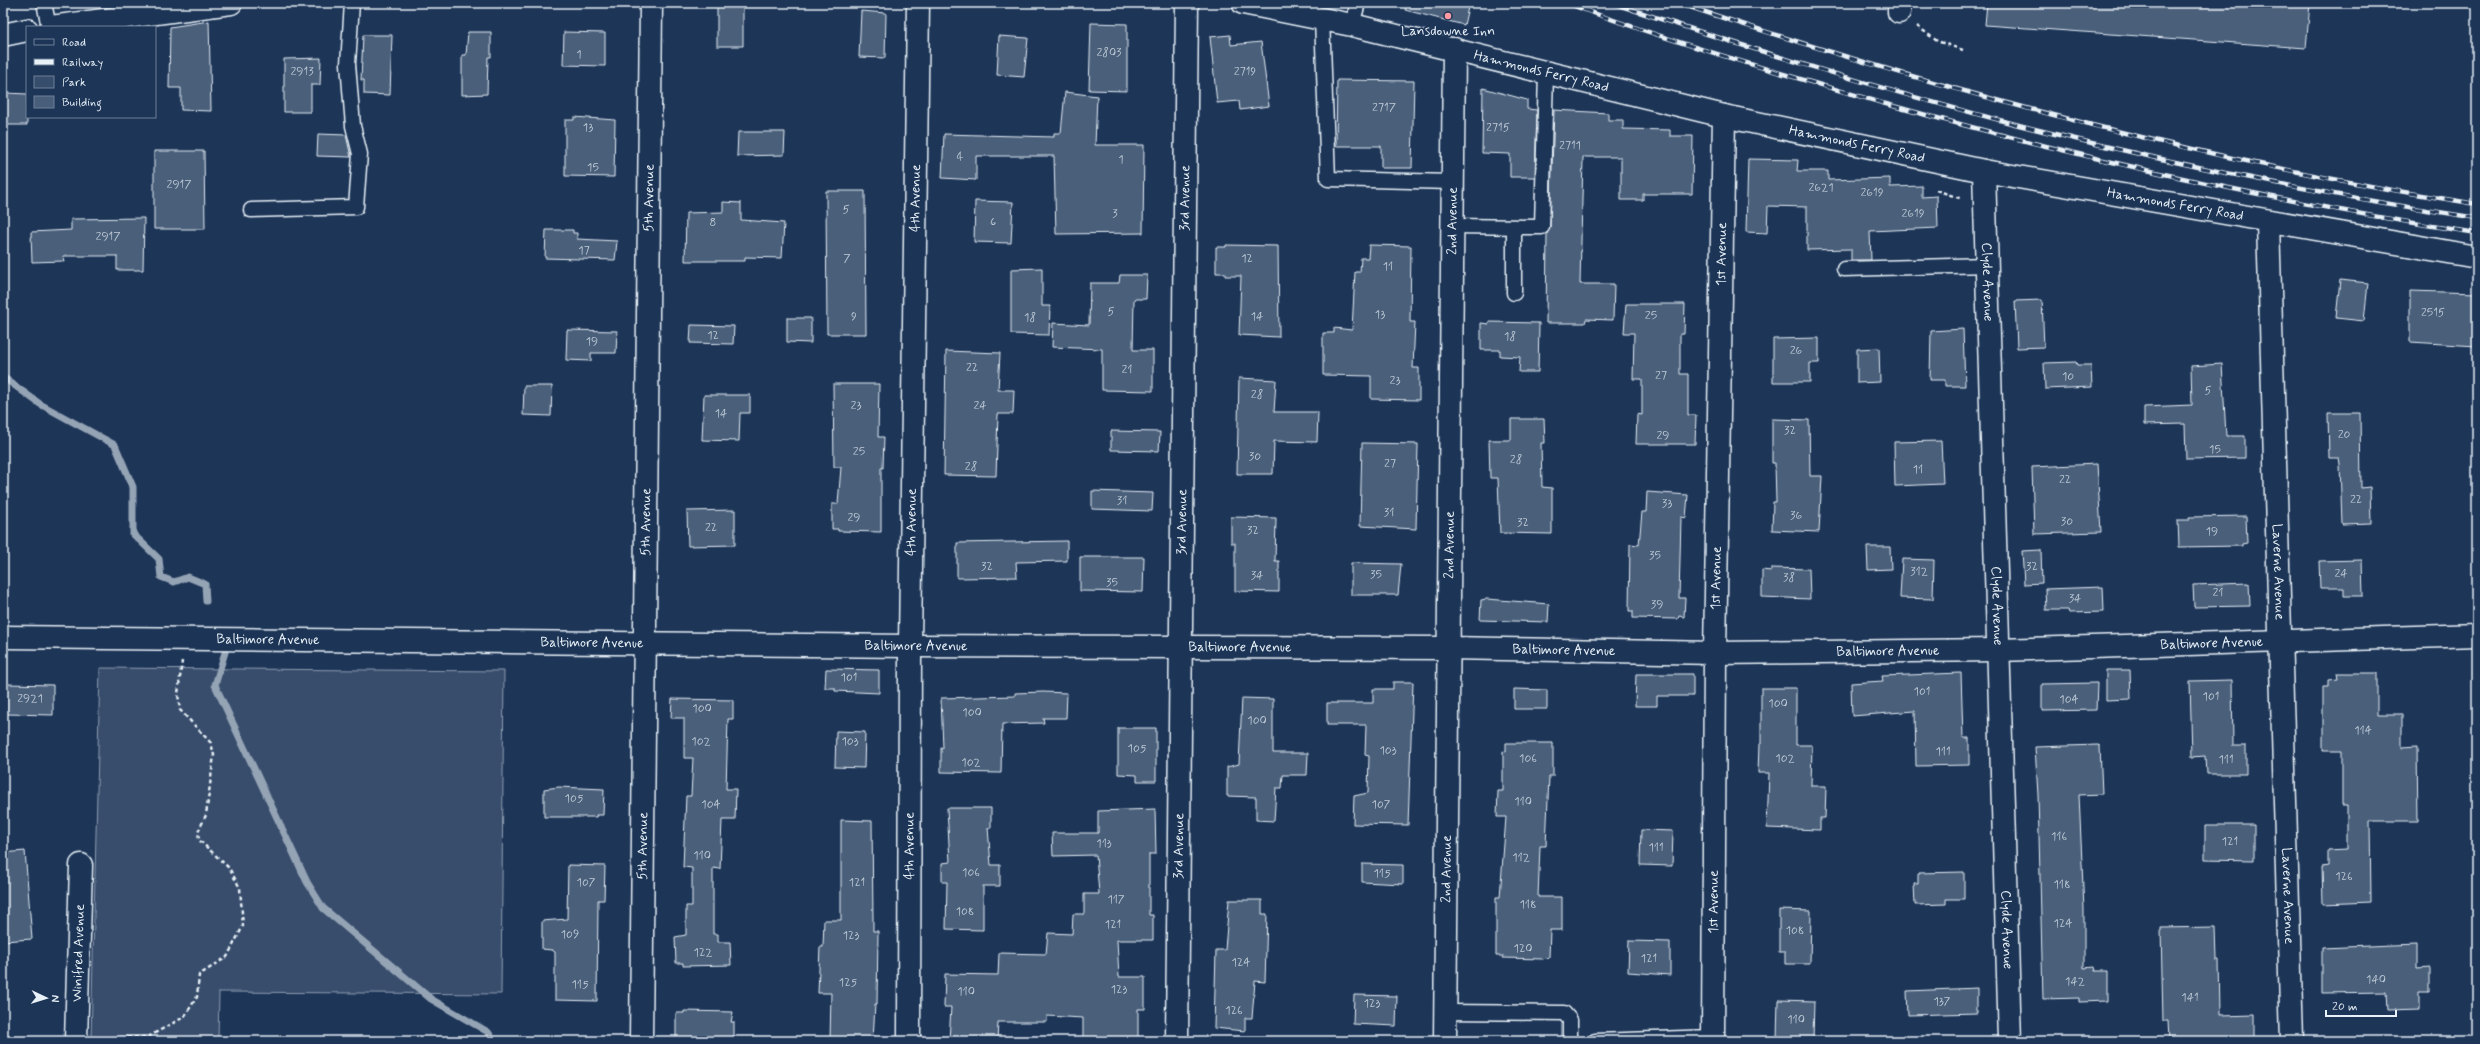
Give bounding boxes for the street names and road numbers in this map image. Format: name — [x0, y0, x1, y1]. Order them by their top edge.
street label: Hammonds Ferry Road — [1472, 46, 1611, 97]
street label: Hammonds Ferry Road — [1787, 121, 1927, 167]
street label: 5th Avenue — [640, 164, 658, 232]
street label: 4th Avenue — [906, 164, 925, 232]
street label: 3rd Avenue — [1176, 165, 1194, 231]
street label: Hammonds Ferry Road — [2105, 184, 2245, 225]
street label: 2nd Avenue — [1443, 187, 1462, 255]
street label: 1st Avenue — [1712, 222, 1731, 286]
street label: Clyde Avenue — [1977, 242, 1997, 322]
street label: 5th Avenue — [637, 488, 655, 556]
street label: 4th Avenue — [902, 488, 921, 556]
street label: 3rd Avenue — [1173, 489, 1191, 555]
street label: 2nd Avenue — [1440, 511, 1459, 579]
street label: Laverne Avenue — [2268, 523, 2289, 620]
street label: 1st Avenue — [1707, 546, 1726, 610]
street label: Clyde Avenue — [1987, 566, 2007, 646]
street label: Baltimore Avenue — [216, 630, 320, 649]
street label: Baltimore Avenue — [540, 633, 644, 652]
street label: Baltimore Avenue — [2160, 633, 2264, 654]
street label: Baltimore Avenue — [864, 637, 968, 655]
street label: Baltimore Avenue — [1188, 638, 1292, 656]
street label: Baltimore Avenue — [1512, 640, 1616, 660]
street label: Baltimore Avenue — [1836, 642, 1940, 661]
street label: 5th Avenue — [634, 812, 652, 880]
street label: 4th Avenue — [900, 812, 919, 880]
street label: 3rd Avenue — [1170, 813, 1188, 879]
street label: 2nd Avenue — [1437, 835, 1456, 903]
street label: Laverne Avenue — [2277, 847, 2298, 944]
street label: 1st Avenue — [1705, 870, 1723, 934]
street label: Clyde Avenue — [1996, 890, 2017, 969]
street label: Winifred Avenue — [68, 904, 89, 1002]

